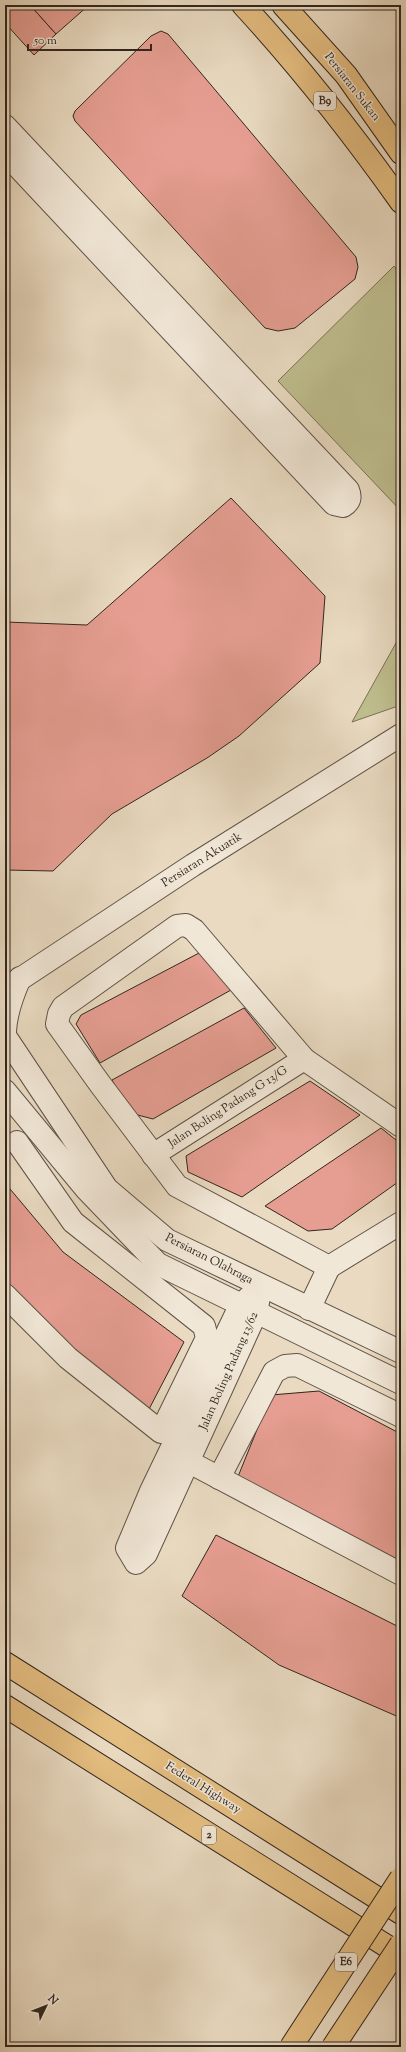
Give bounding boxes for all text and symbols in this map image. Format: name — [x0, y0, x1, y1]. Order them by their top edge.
scale bar — [28, 26, 151, 52]
text: 50 m — [33, 32, 57, 50]
street label: Persiaran Sukan — [319, 49, 385, 125]
road number: B9 — [314, 92, 336, 110]
street label: Persiaran Akuatik — [158, 828, 246, 892]
street label: Jalan Boling Padang G 13/G — [164, 1062, 291, 1153]
street label: Persiaran Olahraga — [162, 1229, 257, 1289]
street label: Jalan Boling Padang 13/62 — [194, 1309, 263, 1434]
street label: Federal Highway — [162, 1758, 244, 1818]
road number: 2 — [202, 1826, 216, 1844]
road number: E6 — [335, 1953, 357, 1971]
north arrow — [26, 1986, 66, 2026]
text: N — [43, 1990, 62, 2009]

